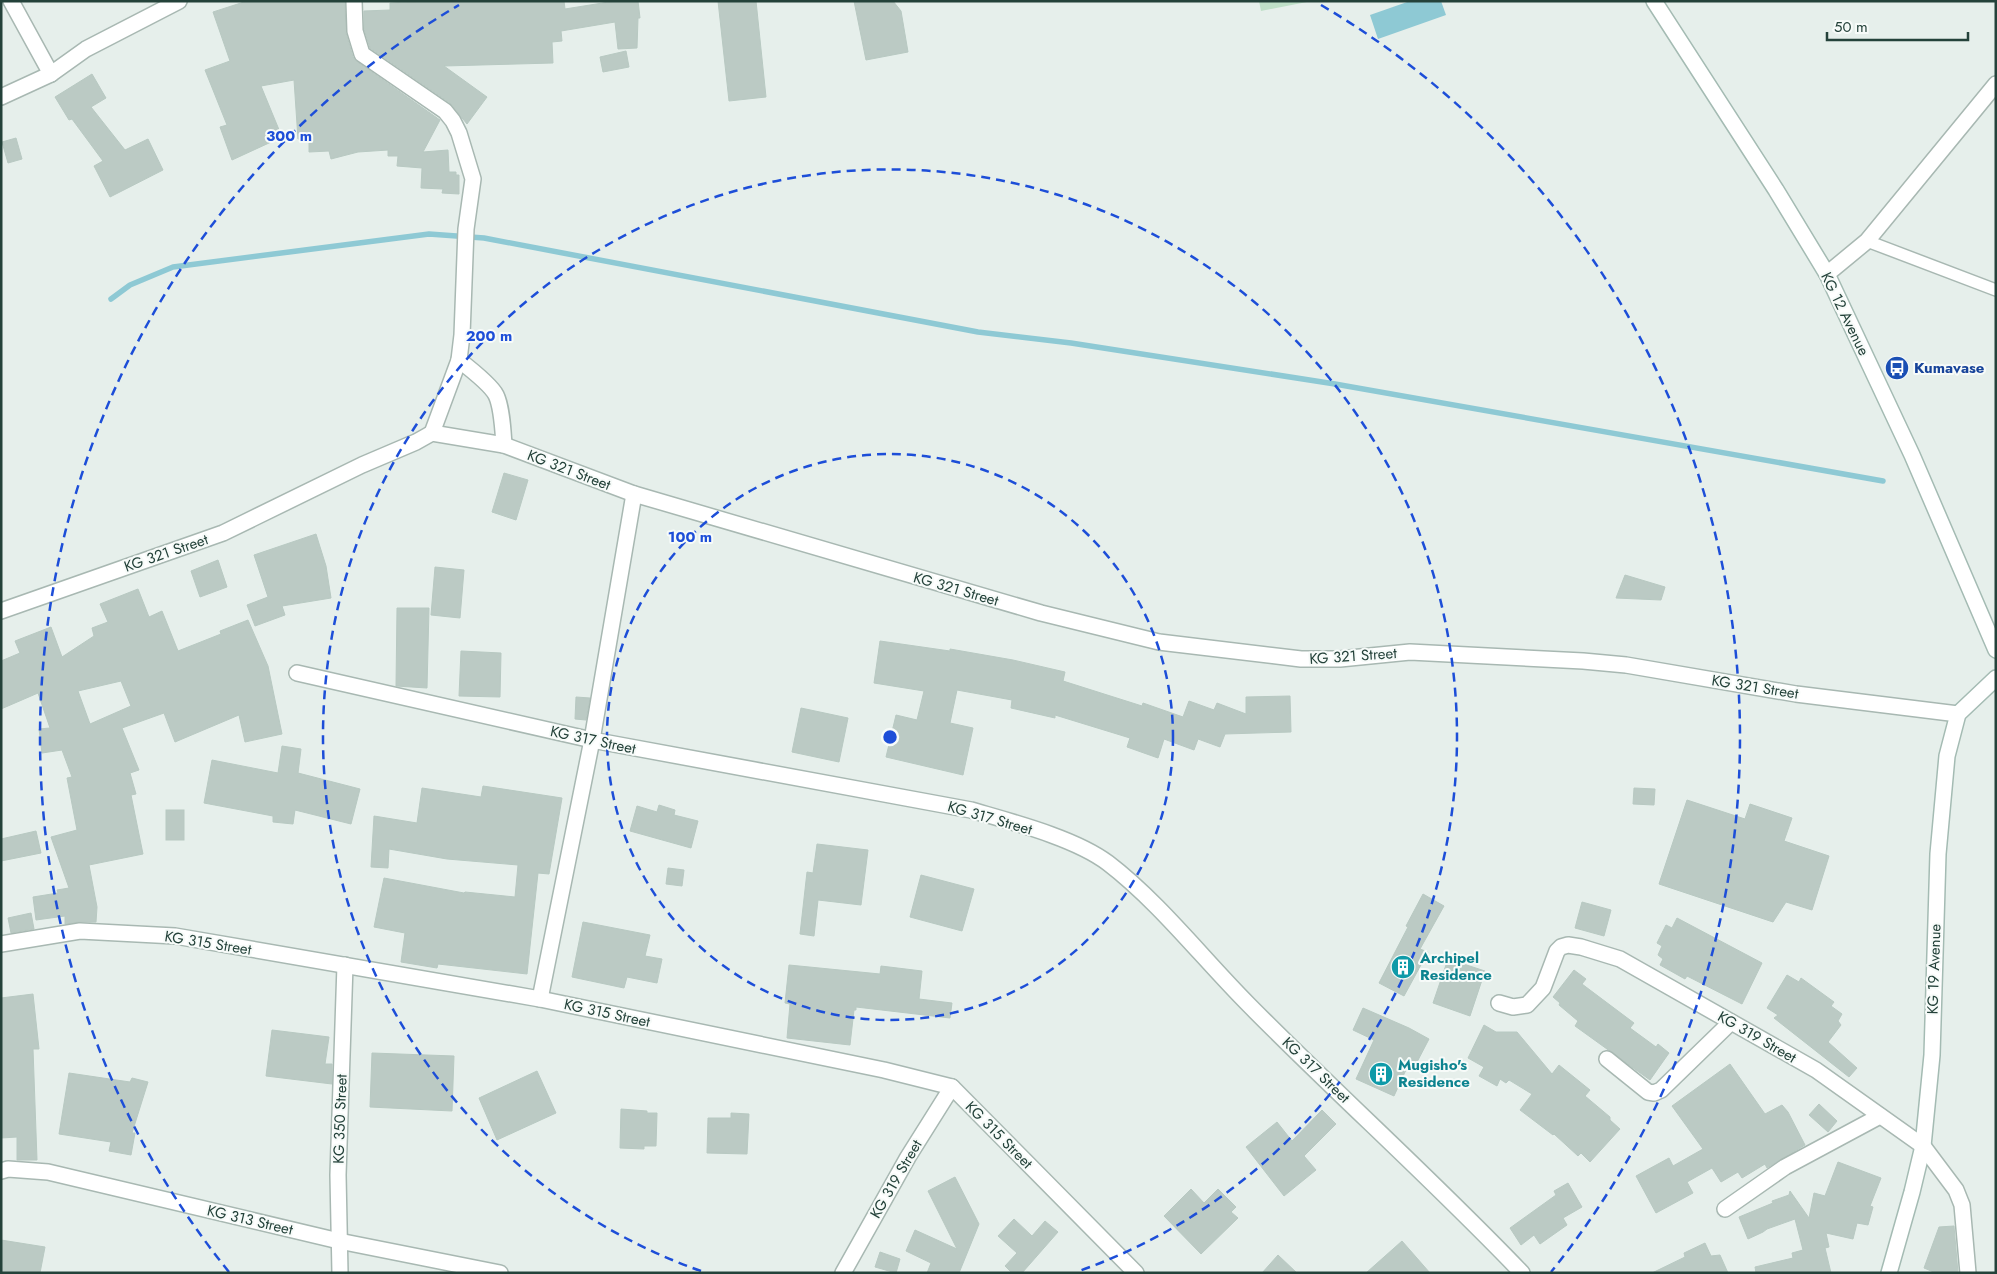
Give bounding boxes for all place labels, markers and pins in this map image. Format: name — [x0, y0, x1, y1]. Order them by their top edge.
bus stop icon: Kumavase — [1884, 355, 1910, 381]
place label: Kumavase — [1914, 357, 1985, 379]
centre of rings — [881, 728, 899, 746]
place label: Archipel Residence — [1419, 947, 1492, 986]
building icon: Archipel Residence — [1390, 954, 1416, 980]
place label: Mugisho's Residence — [1398, 1054, 1470, 1093]
building icon: Mugisho's Residence — [1368, 1061, 1394, 1087]

